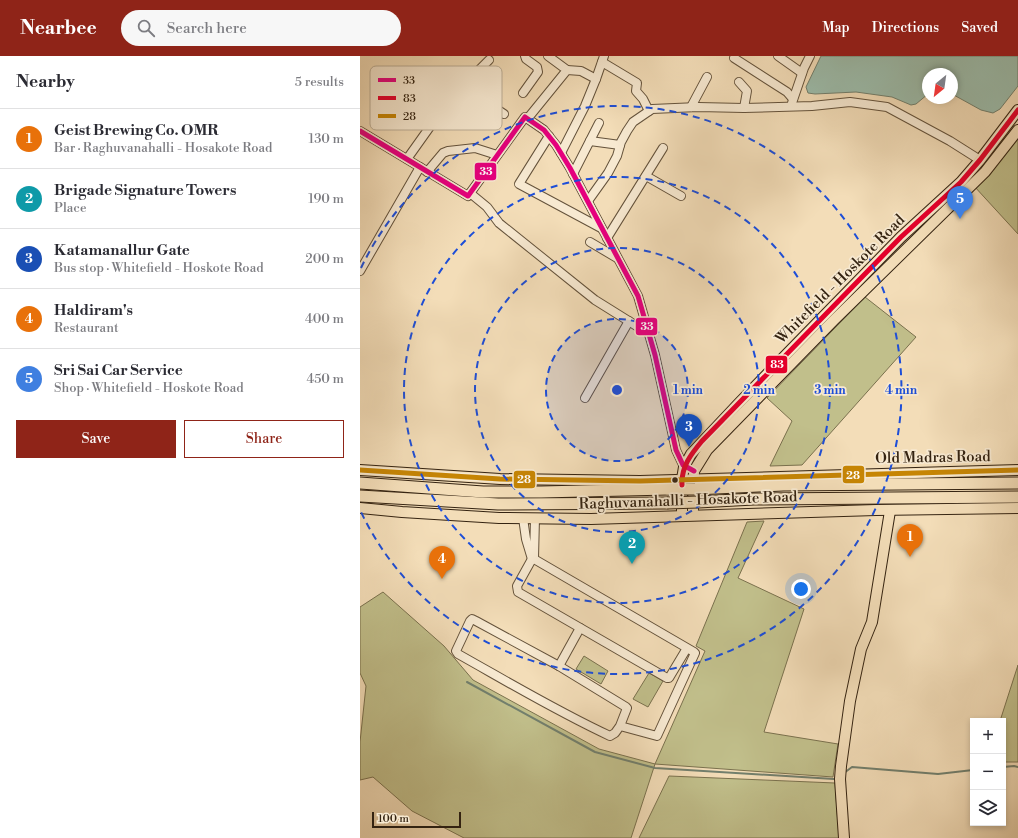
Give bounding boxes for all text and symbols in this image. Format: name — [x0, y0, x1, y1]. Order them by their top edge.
search box — [121, 10, 401, 46]
text: Nearbee — [20, 16, 97, 40]
icon: search — [135, 17, 157, 39]
text: Search here — [167, 19, 247, 38]
text: Map — [822, 19, 850, 37]
text: Directions — [872, 19, 939, 37]
text: Saved — [961, 19, 998, 37]
legend — [370, 66, 502, 130]
north arrow — [922, 68, 958, 104]
text: Nearby — [16, 71, 75, 93]
text: 5 results — [295, 74, 344, 90]
text: 33 — [403, 74, 415, 88]
text: 83 — [403, 92, 416, 106]
text: 28 — [403, 110, 416, 124]
text: Geist Brewing Co. OMR — [54, 121, 218, 140]
text: 1 — [26, 131, 32, 147]
text: 130 m — [309, 131, 344, 147]
text: Bar · Raghuvanahalli - Hosakote Road — [54, 140, 272, 156]
line badge: 33 — [474, 162, 497, 181]
text: 33 — [479, 165, 493, 179]
text: Brigade Signature Towers — [54, 181, 236, 200]
pin: 5 — [947, 186, 973, 219]
text: 2 — [25, 191, 33, 207]
text: 190 m — [308, 191, 344, 207]
text: Place — [54, 200, 86, 216]
street label: Whitefield - Hoskote Road — [771, 210, 909, 349]
text: Katamanallur Gate — [54, 241, 190, 260]
text: 3 — [25, 251, 33, 267]
text: 200 m — [305, 251, 344, 267]
text: Bus stop · Whitefield - Hoskote Road — [54, 260, 264, 276]
text: Haldiram's — [54, 301, 133, 320]
text: 4 — [25, 311, 33, 327]
text: 400 m — [305, 311, 344, 327]
line badge: 33 — [635, 317, 658, 336]
text: Restaurant — [54, 320, 119, 336]
text: 33 — [640, 320, 654, 334]
line badge: 83 — [765, 355, 788, 374]
text: 83 — [770, 358, 784, 372]
text: Sri Sai Car Service — [54, 361, 183, 380]
text: 5 — [25, 371, 33, 387]
text: 450 m — [306, 371, 344, 387]
text: Shop · Whitefield - Hoskote Road — [54, 380, 244, 396]
centre of rings — [610, 383, 624, 397]
text: 1 min — [673, 383, 704, 398]
text: 2 min — [743, 383, 775, 398]
text: 3 min — [814, 383, 846, 398]
text: 4 min — [885, 383, 918, 398]
pin: 3 — [676, 414, 702, 447]
button: Save — [16, 420, 176, 458]
button: Share — [184, 420, 344, 458]
street label: Old Madras Road — [875, 447, 991, 468]
line badge: 28 — [842, 465, 865, 484]
text: 28 — [846, 469, 860, 483]
line badge: 28 — [513, 470, 536, 489]
text: 28 — [517, 473, 531, 487]
unlabelled marker — [670, 475, 680, 485]
street label: Raghuvanahalli - Hosakote Road — [578, 487, 798, 514]
pin: 1 — [897, 524, 923, 557]
pin: 2 — [619, 531, 645, 564]
pin: 4 — [429, 546, 455, 579]
your location — [791, 579, 811, 599]
map controls — [970, 718, 1006, 826]
button: + — [970, 718, 1006, 754]
button: − — [970, 754, 1006, 790]
button: layers — [970, 790, 1006, 826]
scale bar — [372, 810, 461, 829]
text: 100 m — [378, 812, 409, 826]

